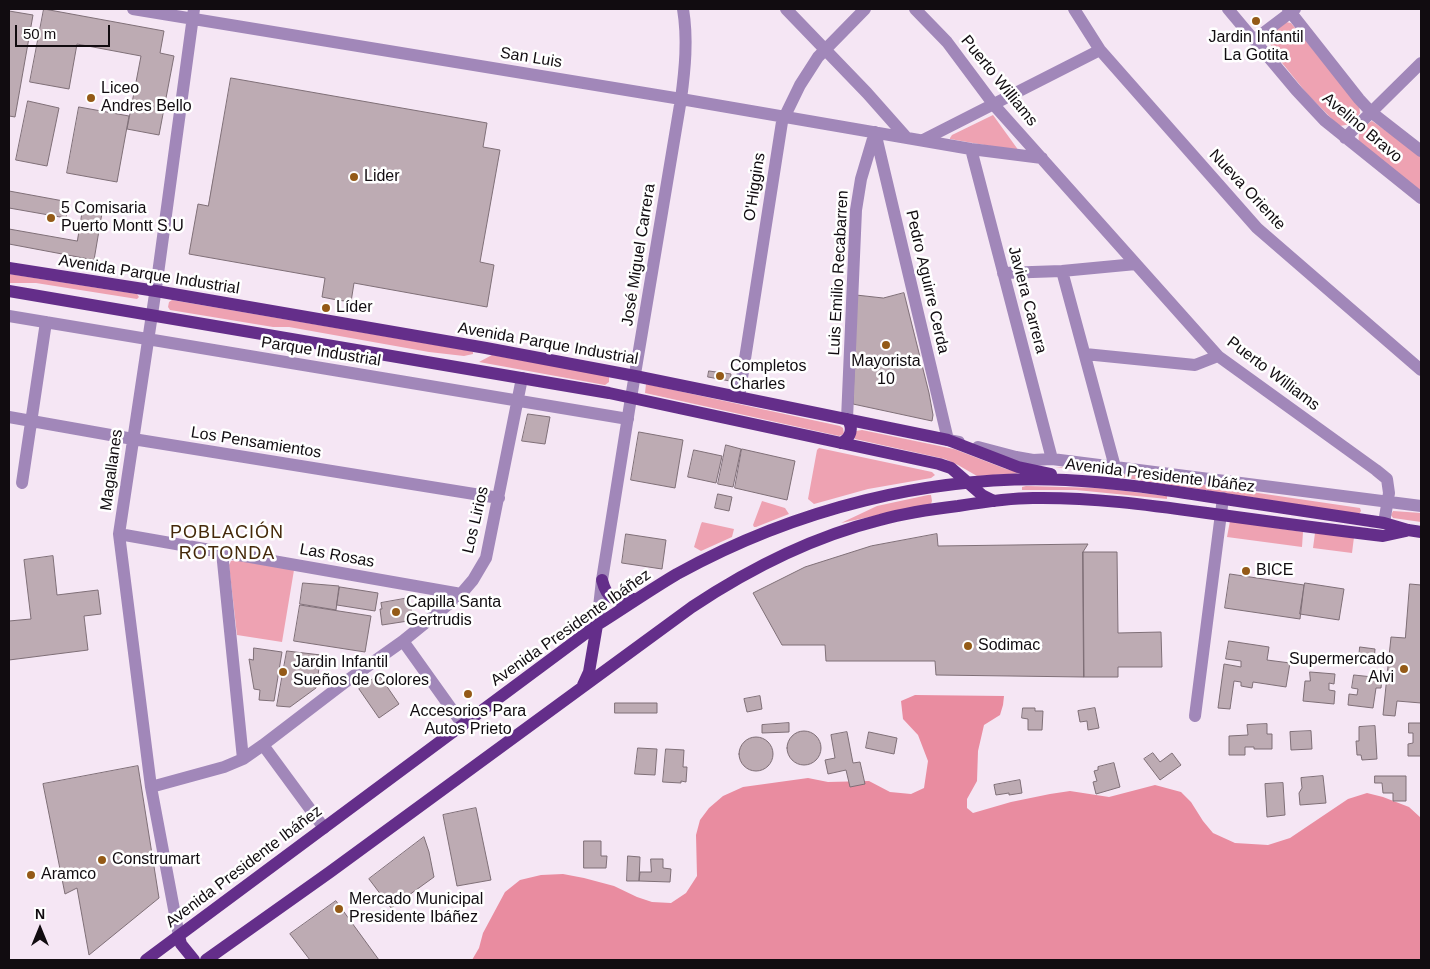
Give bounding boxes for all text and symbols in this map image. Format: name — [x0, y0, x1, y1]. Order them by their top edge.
scale bar — [18, 15, 112, 47]
marker: Jardin Infantil La Gotita — [1250, 15, 1262, 27]
text: 50 m — [23, 25, 56, 42]
place label: Jardin Infantil La Gotita — [1208, 28, 1304, 66]
street label: Puerto Williams — [957, 32, 1041, 130]
street label: San Luis — [499, 44, 563, 72]
place label: Liceo Andres Bello — [101, 79, 192, 117]
street label: Avelino Bravo — [1318, 89, 1406, 167]
marker: Liceo Andres Bello — [85, 92, 97, 104]
street label: Nueva Oriente — [1205, 146, 1289, 234]
street label: O'Higgins — [740, 151, 770, 223]
place label: Lider — [364, 167, 400, 187]
marker: Lider — [348, 171, 360, 183]
street label: José Miguel Carrera — [618, 182, 660, 328]
street label: Luis Emilio Recabarren — [825, 190, 853, 356]
place label: 5 Comisaria Puerto Montt S.U — [61, 199, 184, 237]
street label: Pedro Aguirre Cerda — [901, 208, 953, 356]
marker: 5 Comisaria Puerto Montt S.U — [45, 212, 57, 224]
street label: Javiera Carrera — [1003, 244, 1051, 356]
street label: Avenida Parque Industrial — [57, 251, 241, 299]
place label: Líder — [336, 298, 372, 318]
marker: Líder — [320, 302, 332, 314]
street label: Avenida Parque Industrial — [456, 319, 640, 369]
street label: Parque Industrial — [260, 333, 382, 371]
street label: Puerto Williams — [1223, 333, 1323, 415]
marker: Mayorista 10 — [880, 339, 892, 351]
place label: Mayorista 10 — [851, 352, 921, 390]
place label: Completos Charles — [730, 357, 806, 395]
marker: Completos Charles — [714, 370, 726, 382]
street label: Los Pensamientos — [189, 423, 323, 463]
street label: Magallanes — [97, 428, 127, 512]
street label: Avenida Presidente Ibáñez — [1064, 455, 1256, 497]
street label: Los Lirios — [459, 484, 493, 556]
district label: POBLACIÓN ROTONDA — [169, 522, 285, 564]
street label: Las Rosas — [298, 540, 376, 572]
place label: BICE — [1256, 561, 1293, 581]
street label: Avenida Presidente Ibáñez — [487, 565, 655, 691]
marker: BICE — [1240, 565, 1252, 577]
place label: Capilla Santa Gertrudis — [406, 593, 501, 631]
marker: Capilla Santa Gertrudis — [390, 606, 402, 618]
place label: Sodimac — [978, 636, 1040, 656]
marker: Sodimac — [962, 640, 974, 652]
place label: Supermercado Alvi — [1289, 650, 1394, 688]
place label: Jardin Infantil Sueños de Colores — [293, 653, 429, 691]
marker: Supermercado Alvi — [1398, 663, 1410, 675]
marker: Jardin Infantil Sueños de Colores — [277, 666, 289, 678]
marker: Accesorios Para Autos Prieto — [462, 688, 474, 700]
place label: Accesorios Para Autos Prieto — [410, 702, 526, 740]
street label: Avenida Presidente Ibáñez — [162, 802, 326, 932]
place label: Construmart — [112, 850, 200, 870]
marker: Construmart — [96, 854, 108, 866]
place label: Aramco — [41, 865, 96, 885]
marker: Aramco — [25, 869, 37, 881]
place label: Mercado Municipal Presidente Ibáñez — [349, 890, 483, 928]
marker: Mercado Municipal Presidente Ibáñez — [333, 903, 345, 915]
north arrow — [15, 904, 65, 954]
text: N — [35, 906, 45, 922]

